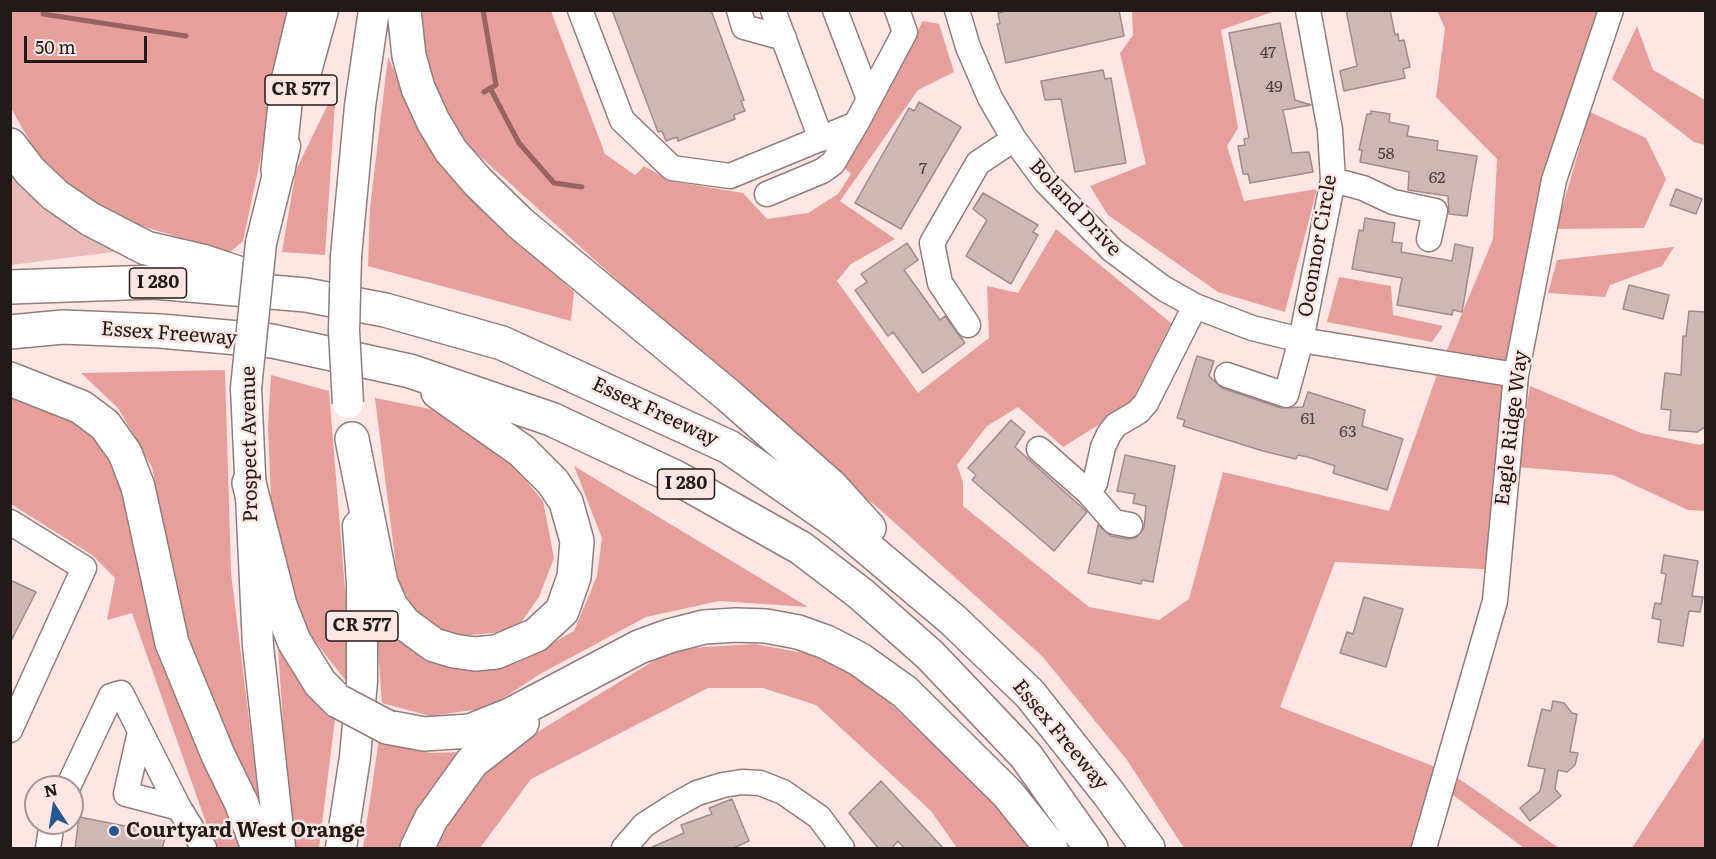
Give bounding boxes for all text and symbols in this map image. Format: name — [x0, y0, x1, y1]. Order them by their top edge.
scale bar — [27, 24, 150, 62]
text: 50 m — [35, 33, 76, 60]
house number: 47 — [1260, 43, 1276, 63]
road number: CR 577 — [265, 75, 337, 105]
house number: 49 — [1265, 77, 1283, 97]
house number: 58 — [1378, 144, 1394, 164]
street label: Boland Drive — [1024, 155, 1126, 261]
house number: 7 — [919, 159, 927, 179]
house number: 62 — [1429, 168, 1445, 188]
street label: Oconnor Circle — [1294, 173, 1342, 319]
road number: I 280 — [130, 268, 186, 298]
street label: Essex Freeway — [100, 317, 238, 351]
street label: Eagle Ridge Way — [1491, 349, 1533, 507]
street label: Prospect Avenue — [237, 365, 263, 523]
street label: Essex Freeway — [588, 372, 722, 452]
house number: 61 — [1300, 409, 1316, 429]
house number: 63 — [1339, 422, 1357, 442]
road number: I 280 — [658, 469, 714, 499]
road number: CR 577 — [326, 611, 398, 641]
street label: Essex Freeway — [1007, 675, 1113, 795]
north arrow — [24, 775, 84, 835]
text: N — [42, 776, 60, 802]
place label: Courtyard West Orange — [126, 819, 365, 843]
marker: Courtyard West Orange — [107, 824, 121, 838]

